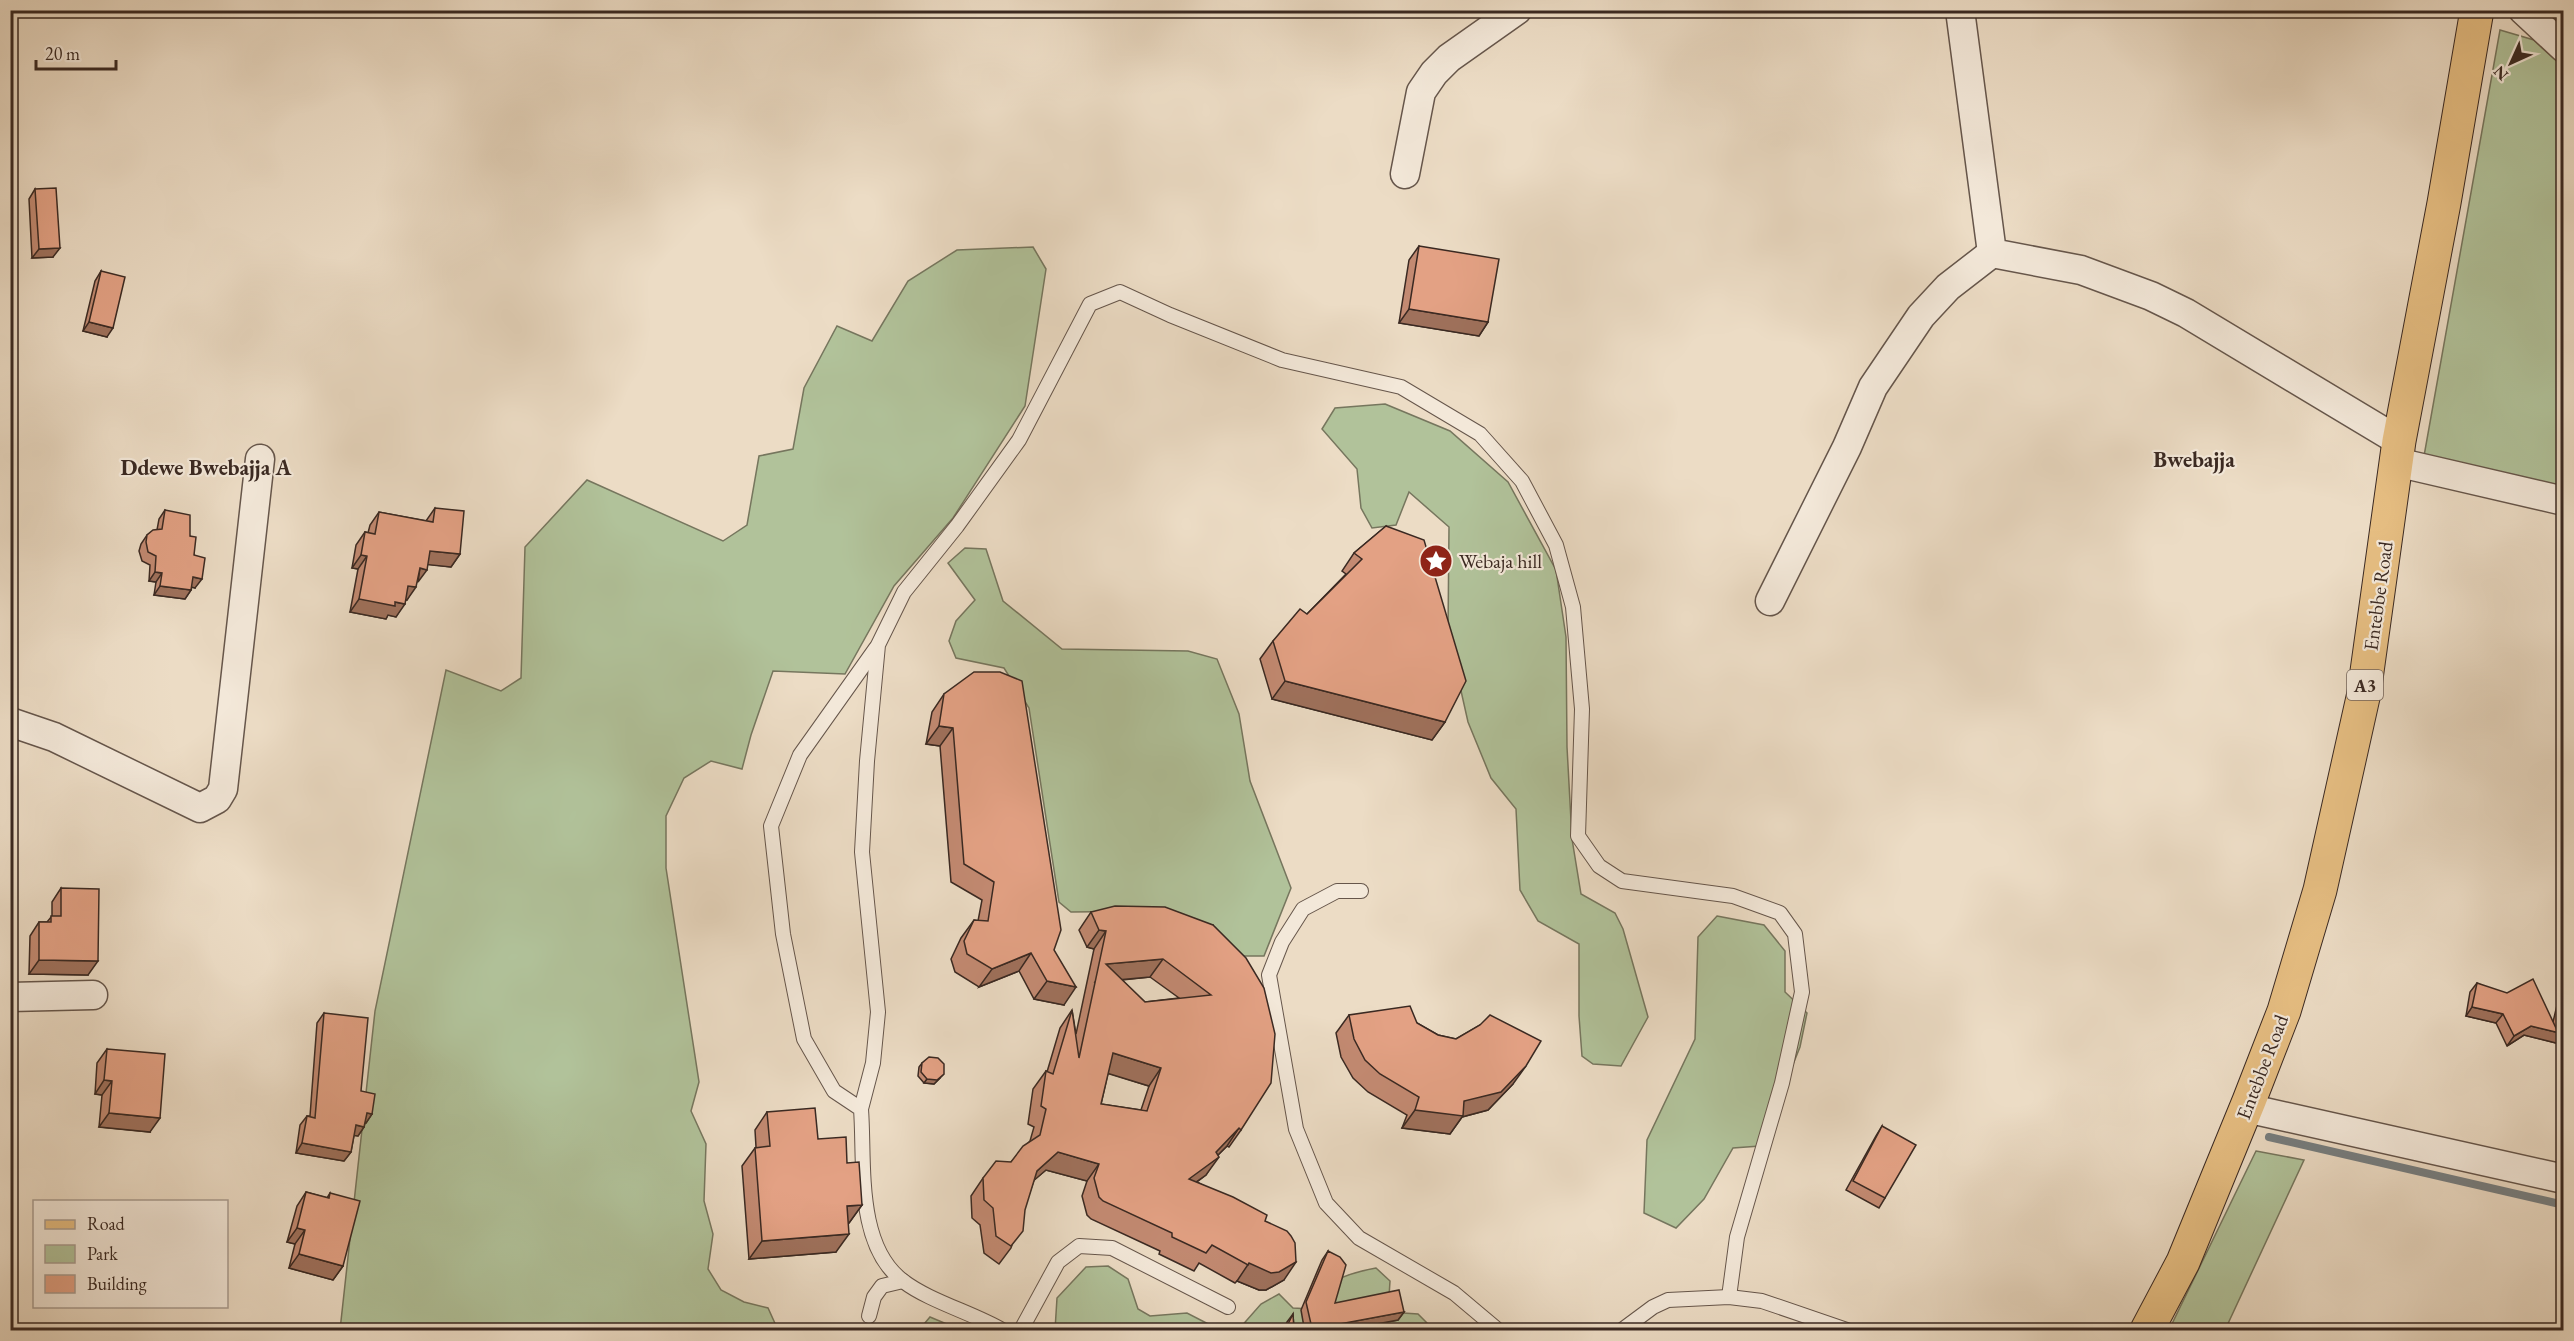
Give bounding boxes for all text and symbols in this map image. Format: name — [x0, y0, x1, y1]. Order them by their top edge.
scale bar — [36, 33, 116, 71]
north arrow — [2481, 33, 2541, 93]
text: 20 m — [45, 42, 80, 65]
text: N — [2489, 61, 2513, 85]
district label: Bwebajja — [2153, 445, 2235, 474]
district label: Ddewe Bwebajja A — [121, 453, 292, 482]
street label: Entebbe Road — [2357, 539, 2399, 652]
place icon: Webaja hill — [1418, 543, 1454, 579]
place label: Webaja hill — [1459, 548, 1542, 574]
road number: A3 — [2347, 670, 2383, 700]
street label: Entebbe Road — [2230, 1010, 2294, 1123]
legend — [33, 1200, 228, 1308]
text: Road — [87, 1212, 126, 1235]
text: Park — [87, 1242, 118, 1265]
text: Building — [87, 1272, 147, 1295]

